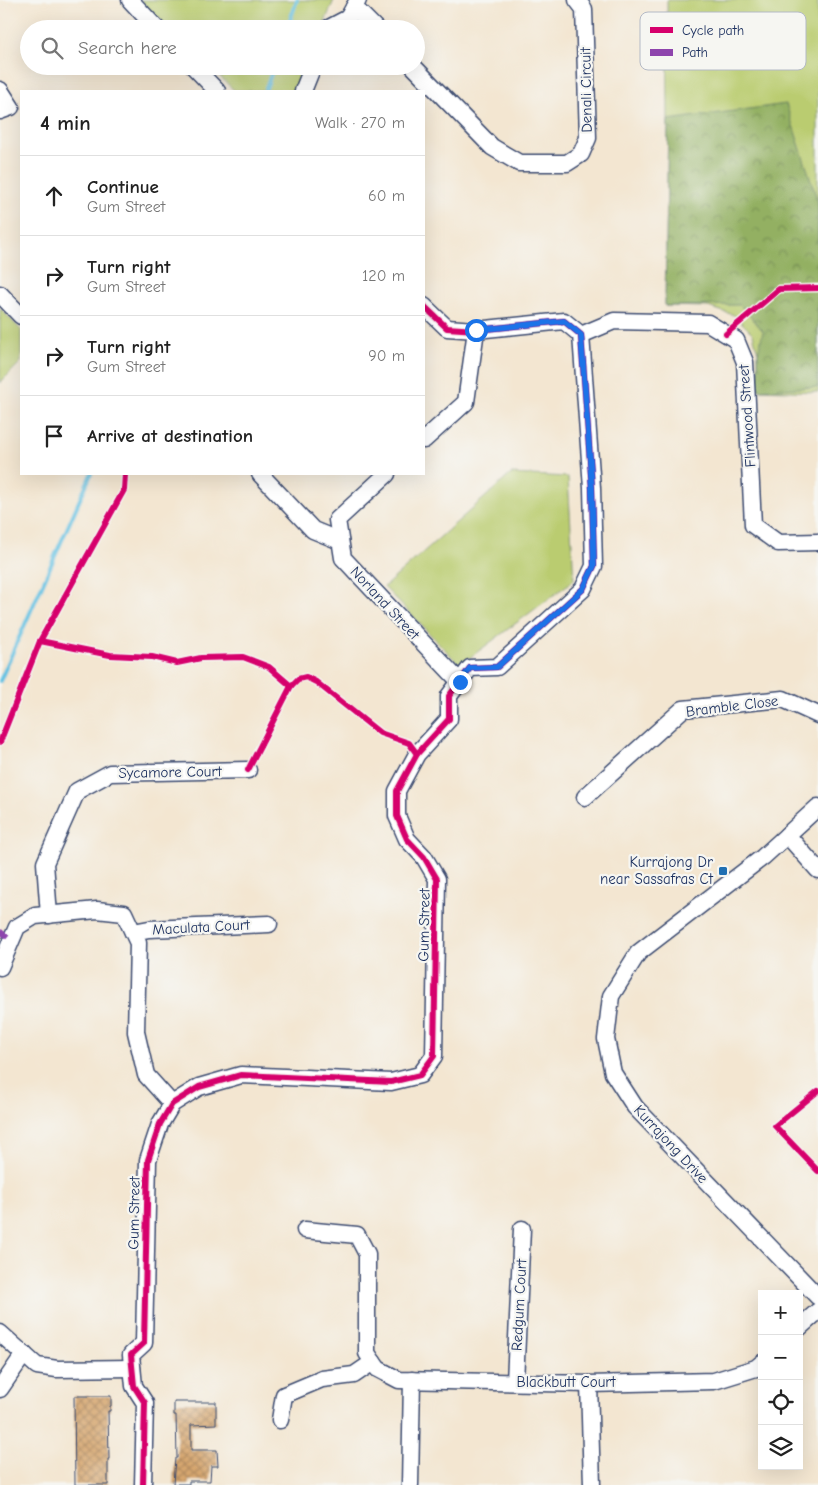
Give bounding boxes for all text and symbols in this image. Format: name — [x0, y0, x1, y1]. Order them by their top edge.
legend — [640, 12, 806, 70]
search box — [20, 20, 425, 75]
text: Cycle path — [682, 22, 744, 39]
icon: search — [38, 34, 66, 62]
text: Search here — [78, 37, 177, 59]
text: Path — [682, 44, 708, 61]
street label: Denali Circuit — [576, 46, 596, 133]
text: 4 min — [40, 111, 91, 135]
text: Walk · 270 m — [315, 114, 405, 132]
text: Continue — [87, 176, 159, 198]
icon: ahead — [40, 182, 68, 210]
text: 60 m — [368, 187, 405, 205]
text: Gum Street — [87, 198, 165, 216]
text: Turn right — [87, 256, 171, 278]
icon: right — [40, 262, 68, 290]
text: 120 m — [362, 267, 405, 285]
text: Gum Street — [87, 278, 165, 296]
route start — [465, 319, 488, 342]
text: Turn right — [87, 336, 171, 358]
icon: right — [40, 342, 68, 370]
text: 90 m — [368, 347, 405, 365]
text: Gum Street — [87, 358, 165, 376]
street label: Flintwood Street — [734, 363, 760, 468]
icon: arrive — [40, 422, 68, 450]
text: Arrive at destination — [87, 425, 253, 447]
street label: Norland Street — [346, 563, 424, 644]
route end — [449, 671, 472, 694]
street label: Bramble Close — [685, 691, 780, 721]
street label: Sycamore Court — [118, 762, 223, 782]
place label: Kurrajong Dr near Sassafras Ct — [600, 853, 714, 888]
marker: Kurrajong Dr near Sassafras Ct — [717, 865, 729, 877]
street label: Gum Street — [414, 887, 434, 962]
street label: Maculata Court — [152, 915, 251, 939]
street label: Kurrajong Drive — [630, 1101, 712, 1187]
street label: Gum Street — [124, 1175, 144, 1250]
street label: Redgum Court — [508, 1258, 530, 1352]
map controls — [758, 1290, 803, 1470]
button: + — [758, 1290, 803, 1335]
button: − — [758, 1335, 803, 1380]
street label: Blackbutt Court — [516, 1373, 616, 1391]
button: locate — [758, 1380, 803, 1425]
button: layers — [758, 1425, 803, 1470]

